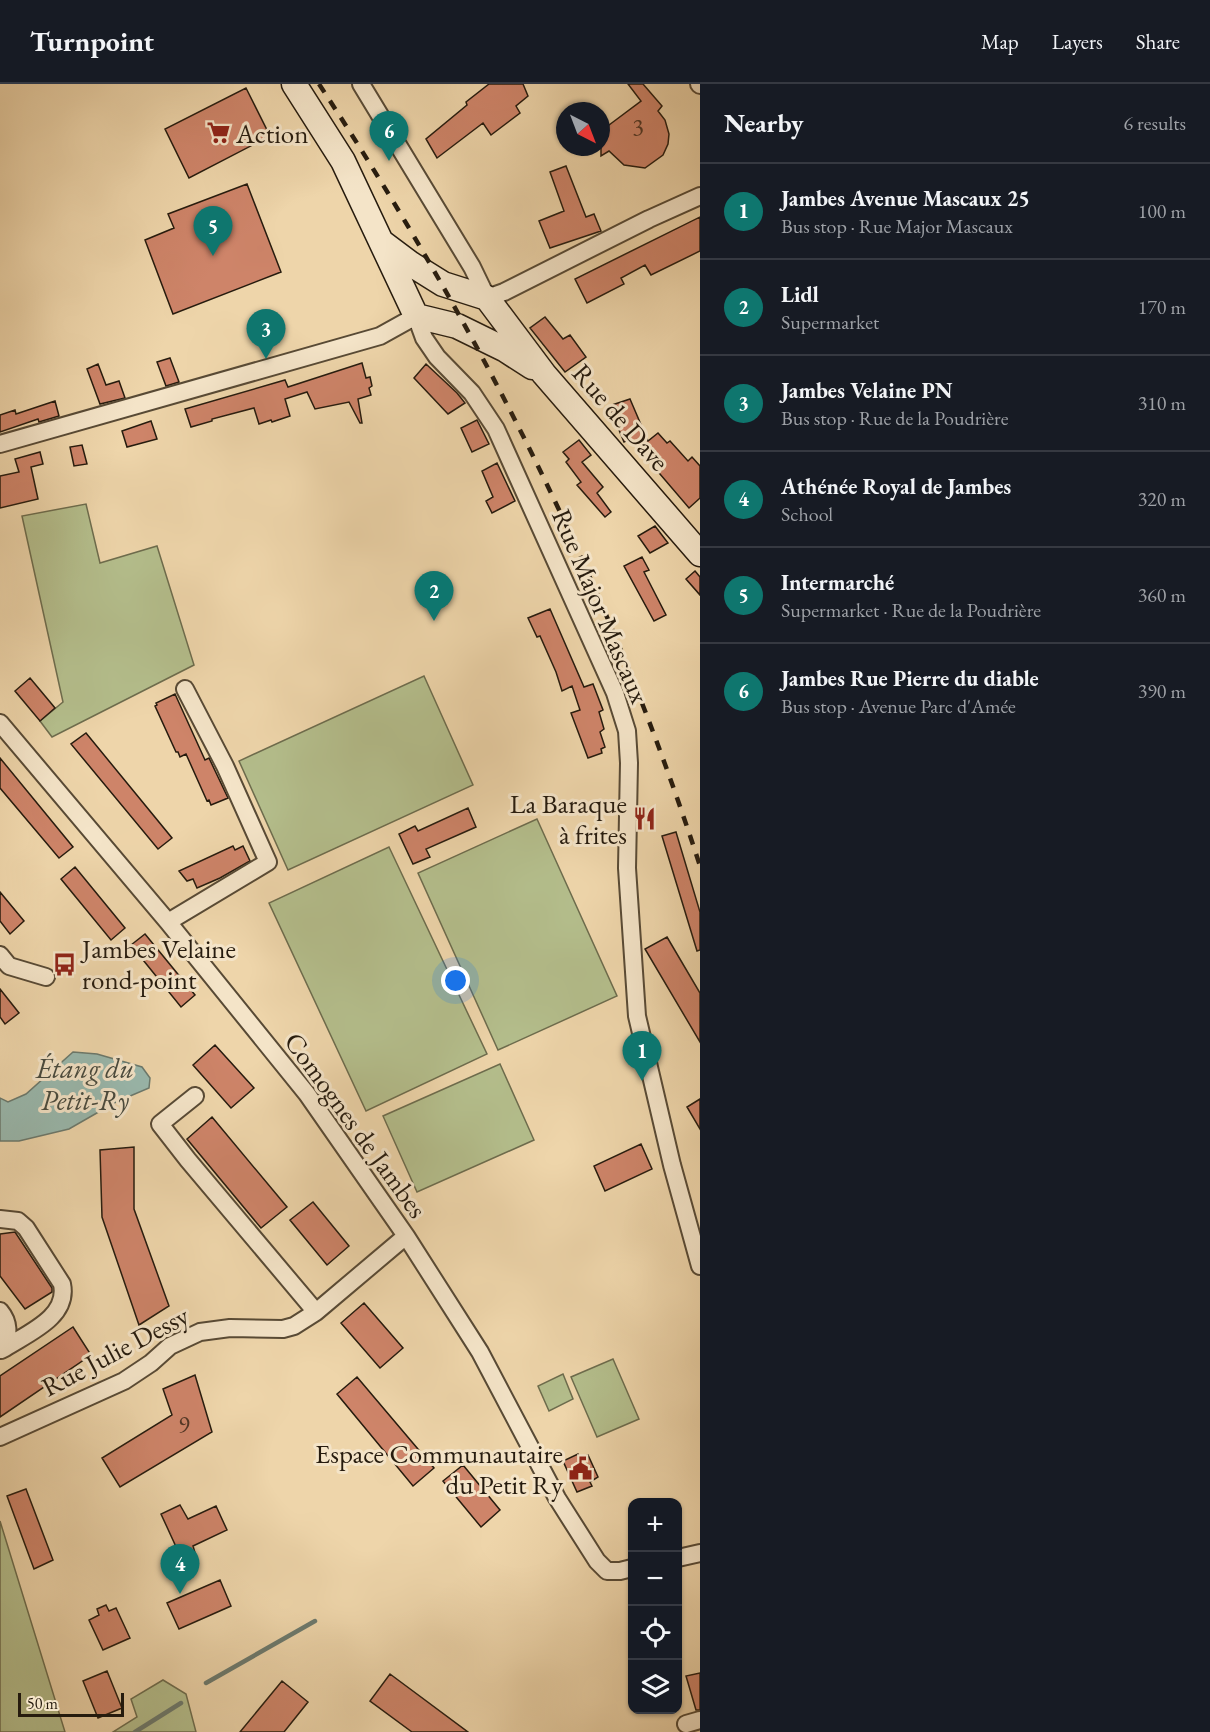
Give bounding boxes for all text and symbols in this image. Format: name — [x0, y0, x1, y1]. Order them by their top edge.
text: Turnpoint — [30, 23, 154, 59]
text: Map — [981, 28, 1019, 55]
text: Layers — [1052, 28, 1103, 55]
text: Share — [1136, 28, 1180, 55]
north arrow — [556, 102, 610, 156]
text: Nearby — [724, 106, 804, 140]
text: 6 results — [1123, 110, 1186, 136]
house number: 3 — [632, 111, 644, 142]
pin: 6 — [370, 112, 408, 161]
place label: Action — [235, 116, 308, 151]
supermarket icon: Action — [205, 120, 231, 146]
text: Jambes Avenue Mascaux 25 — [781, 184, 1030, 213]
text: 1 — [738, 198, 749, 224]
text: 100 m — [1138, 198, 1186, 224]
pin: 5 — [194, 206, 232, 256]
text: Bus stop · Rue Major Mascaux — [781, 213, 1013, 239]
text: Lidl — [781, 280, 819, 309]
text: 2 — [738, 294, 749, 320]
text: 170 m — [1138, 294, 1186, 320]
text: Supermarket — [781, 309, 879, 335]
pin: 3 — [246, 310, 286, 359]
street label: Rue de Dave — [565, 356, 677, 478]
text: Jambes Velaine PN — [781, 376, 953, 405]
text: 3 — [738, 390, 749, 416]
text: 310 m — [1138, 390, 1186, 416]
text: Bus stop · Rue de la Poudrière — [781, 405, 1009, 431]
text: Athénée Royal de Jambes — [781, 472, 1011, 501]
text: 4 — [738, 486, 749, 512]
text: 320 m — [1138, 486, 1186, 512]
text: School — [781, 501, 833, 527]
street label: Rue Major Mascaux — [544, 503, 658, 709]
text: Intermarché — [781, 568, 894, 597]
pin: 2 — [414, 572, 454, 621]
text: 5 — [738, 582, 749, 608]
text: 360 m — [1138, 582, 1186, 608]
text: Supermarket · Rue de la Poudrière — [781, 597, 1041, 623]
text: Jambes Rue Pierre du diable — [781, 664, 1039, 693]
text: 6 — [738, 678, 749, 704]
text: 390 m — [1138, 678, 1186, 704]
text: Bus stop · Avenue Parc d'Amée — [781, 693, 1016, 719]
place label: La Baraque à frites — [510, 786, 627, 852]
restaurant icon: La Baraque à frites — [632, 806, 658, 832]
place label: Jambes Velaine rond-point — [80, 931, 236, 997]
bus stop icon: Jambes Velaine rond-point — [51, 951, 77, 977]
your location — [441, 966, 470, 995]
street label: Comognes de Jambes — [277, 1025, 435, 1225]
pin: 1 — [622, 1032, 662, 1081]
water label: Étang du Petit-Ry — [35, 1050, 134, 1118]
street label: Rue Julie Dessy — [35, 1298, 195, 1404]
house number: 9 — [178, 1409, 190, 1440]
place label: Espace Communautaire du Petit Ry — [315, 1436, 563, 1502]
public building icon: Espace Communautaire du Petit Ry — [568, 1456, 594, 1482]
map controls — [628, 1498, 682, 1714]
button: + — [628, 1498, 682, 1552]
pin: 4 — [160, 1544, 200, 1594]
button: − — [628, 1552, 682, 1606]
button: locate — [628, 1606, 682, 1660]
button: layers — [628, 1660, 682, 1714]
scale bar — [18, 1690, 124, 1718]
text: 50 m — [27, 1693, 58, 1714]

